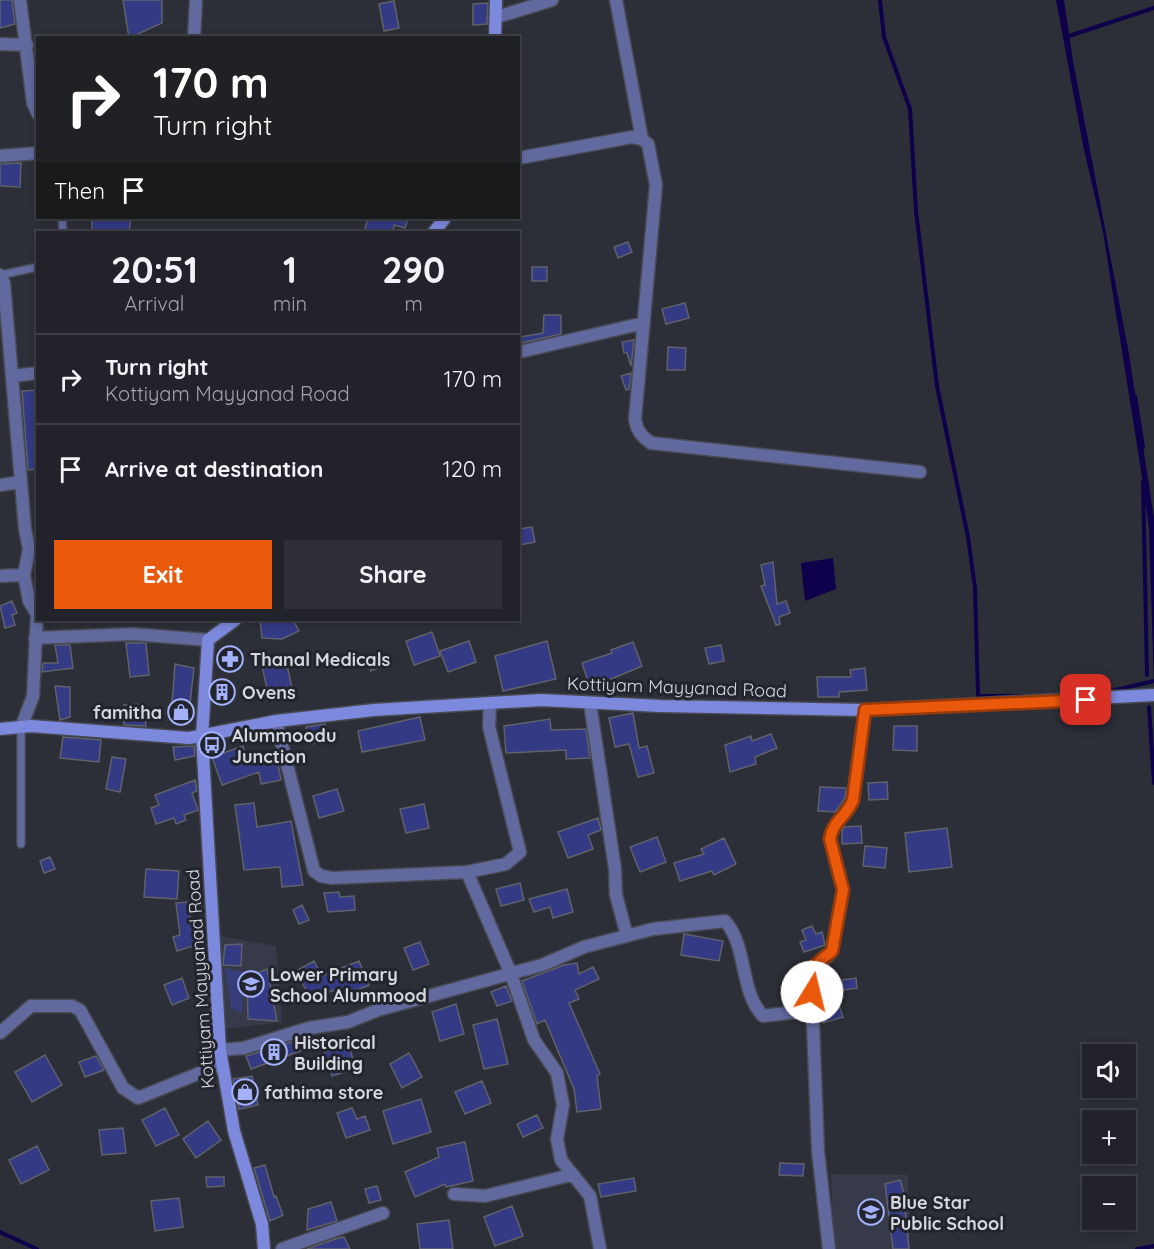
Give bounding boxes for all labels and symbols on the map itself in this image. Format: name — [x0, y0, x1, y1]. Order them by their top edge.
pharmacy icon: Thanal Medicals — [215, 644, 245, 674]
place label: Thanal Medicals — [250, 648, 390, 671]
street label: Kottiyam Mayyanad Road — [567, 672, 787, 702]
pin — [1060, 674, 1111, 725]
building icon: Ovens — [207, 677, 237, 707]
place label: Ovens — [242, 681, 296, 704]
shop icon: famitha — [166, 697, 196, 727]
place label: famitha — [93, 701, 162, 724]
place label: Alummoodu Junction — [232, 724, 337, 768]
bus stop icon: Alummoodu Junction — [197, 730, 227, 760]
street label: Kottiyam Mayyanad Road — [181, 868, 219, 1090]
position arrow — [780, 960, 844, 1024]
place label: Lower Primary School Alummood — [270, 963, 427, 1007]
school or university icon: Lower Primary School Alummood — [236, 969, 266, 999]
place label: Historical Building — [294, 1031, 376, 1075]
building icon: Historical Building — [259, 1037, 289, 1067]
shop icon: fathima store — [230, 1077, 260, 1107]
place label: fathima store — [264, 1081, 383, 1104]
place label: Blue Star Public School — [890, 1191, 1004, 1235]
school or university icon: Blue Star Public School — [856, 1197, 886, 1227]

